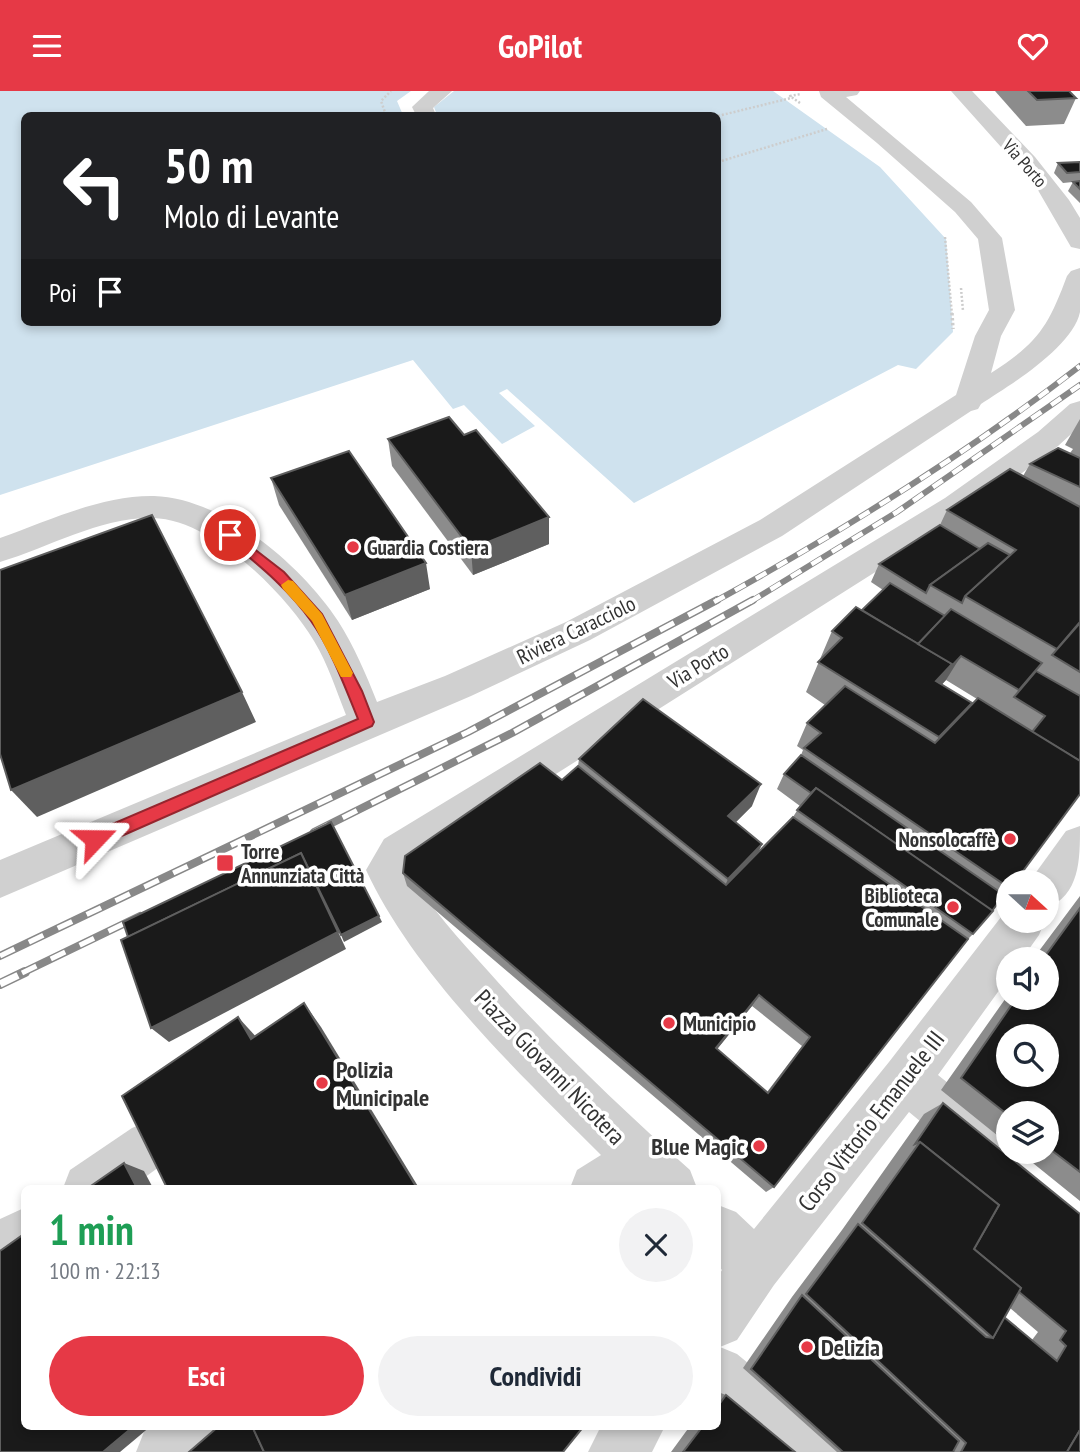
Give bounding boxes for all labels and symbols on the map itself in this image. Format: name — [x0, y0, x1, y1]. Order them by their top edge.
street label: Via Porto — [997, 133, 1052, 192]
pin — [200, 505, 260, 565]
place label: Guardia Costiera — [367, 534, 489, 561]
marker: Guardia Costiera — [345, 539, 361, 555]
street label: Riviera Caracciolo — [512, 590, 640, 670]
street label: Via Porto — [662, 637, 733, 695]
position arrow — [58, 802, 132, 876]
place label: Nonsolocaffè — [899, 826, 996, 853]
marker: Nonsolocaffè — [1002, 831, 1018, 847]
place label: Torre Annunziata Città — [240, 838, 365, 889]
marker: Torre Annunziata Città — [215, 853, 235, 873]
north arrow — [996, 870, 1059, 933]
place label: Biblioteca Comunale — [864, 882, 939, 933]
marker: Biblioteca Comunale — [945, 899, 961, 915]
street label: Piazza Giovanni Nicotera — [468, 983, 632, 1151]
place label: Municipio — [683, 1010, 756, 1037]
marker: Municipio — [661, 1015, 677, 1031]
street label: Corso Vittorio Emanuele III — [791, 1024, 951, 1218]
place label: Polizia Municipale — [336, 1054, 429, 1113]
marker: Polizia Municipale — [314, 1075, 330, 1091]
place label: Blue Magic — [651, 1131, 746, 1162]
marker: Blue Magic — [751, 1138, 767, 1154]
place label: Delizia — [821, 1332, 880, 1363]
marker: Delizia — [799, 1339, 815, 1355]

